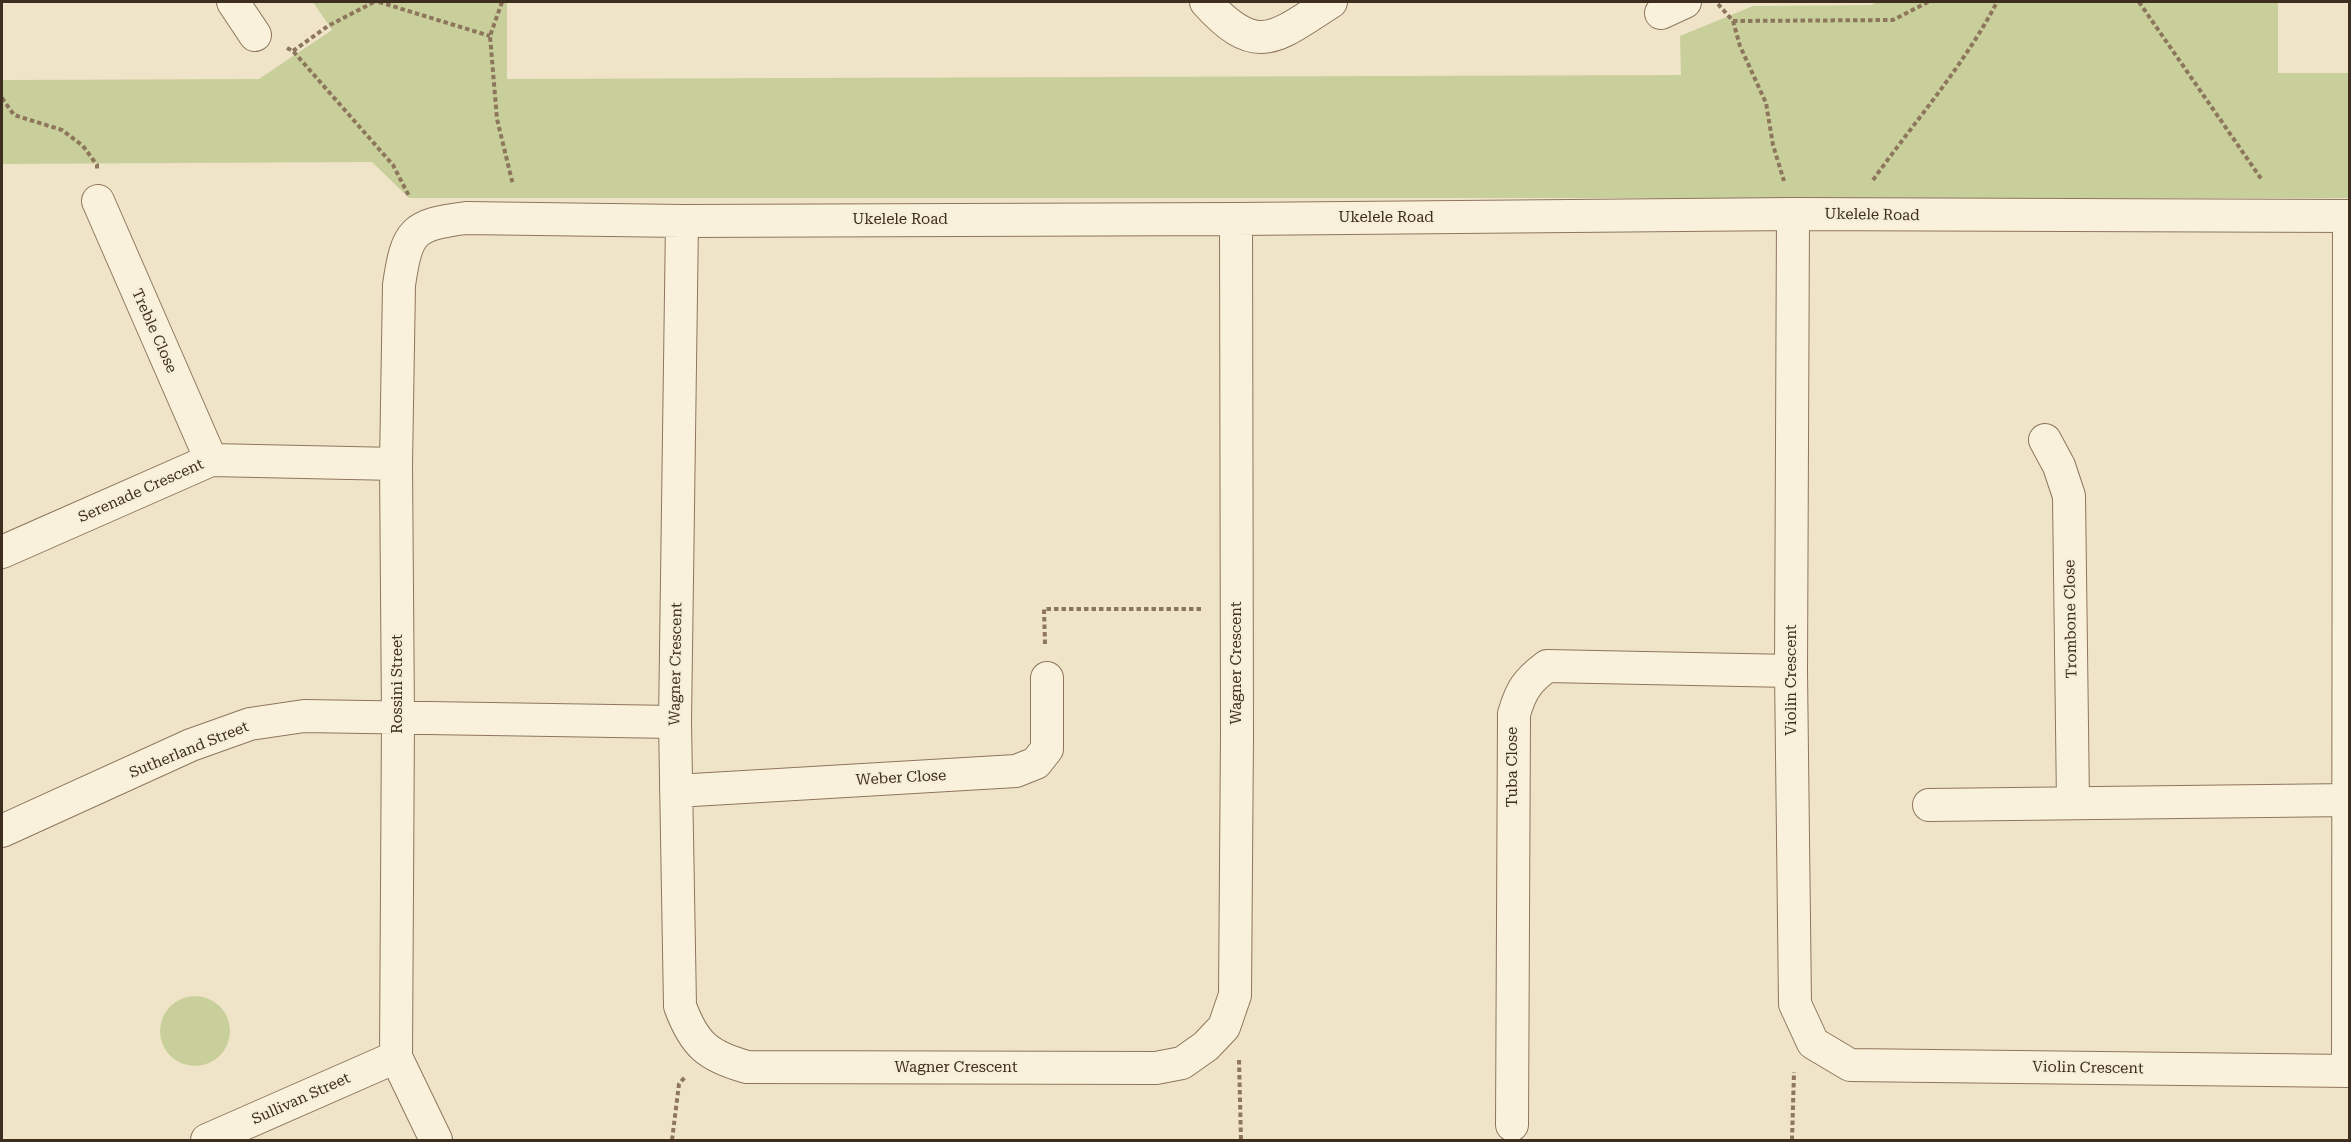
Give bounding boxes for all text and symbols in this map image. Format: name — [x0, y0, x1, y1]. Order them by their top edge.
street label: Ukelele Road — [1824, 205, 1920, 225]
street label: Ukelele Road — [1338, 209, 1434, 227]
street label: Ukelele Road — [852, 211, 948, 229]
street label: Treble Close — [127, 286, 181, 376]
street label: Serenade Crescent — [76, 455, 206, 527]
street label: Trombone Close — [2061, 559, 2081, 679]
street label: Wagner Crescent — [1228, 601, 1246, 725]
street label: Wagner Crescent — [666, 602, 686, 726]
street label: Violin Crescent — [1783, 624, 1801, 736]
street label: Rossini Street — [389, 634, 407, 734]
street label: Sutherland Street — [127, 718, 251, 782]
street label: Tuba Close — [1504, 727, 1522, 807]
street label: Weber Close — [855, 767, 947, 789]
street label: Violin Crescent — [2032, 1058, 2144, 1078]
street label: Wagner Crescent — [894, 1059, 1018, 1077]
street label: Sullivan Street — [249, 1069, 353, 1129]

